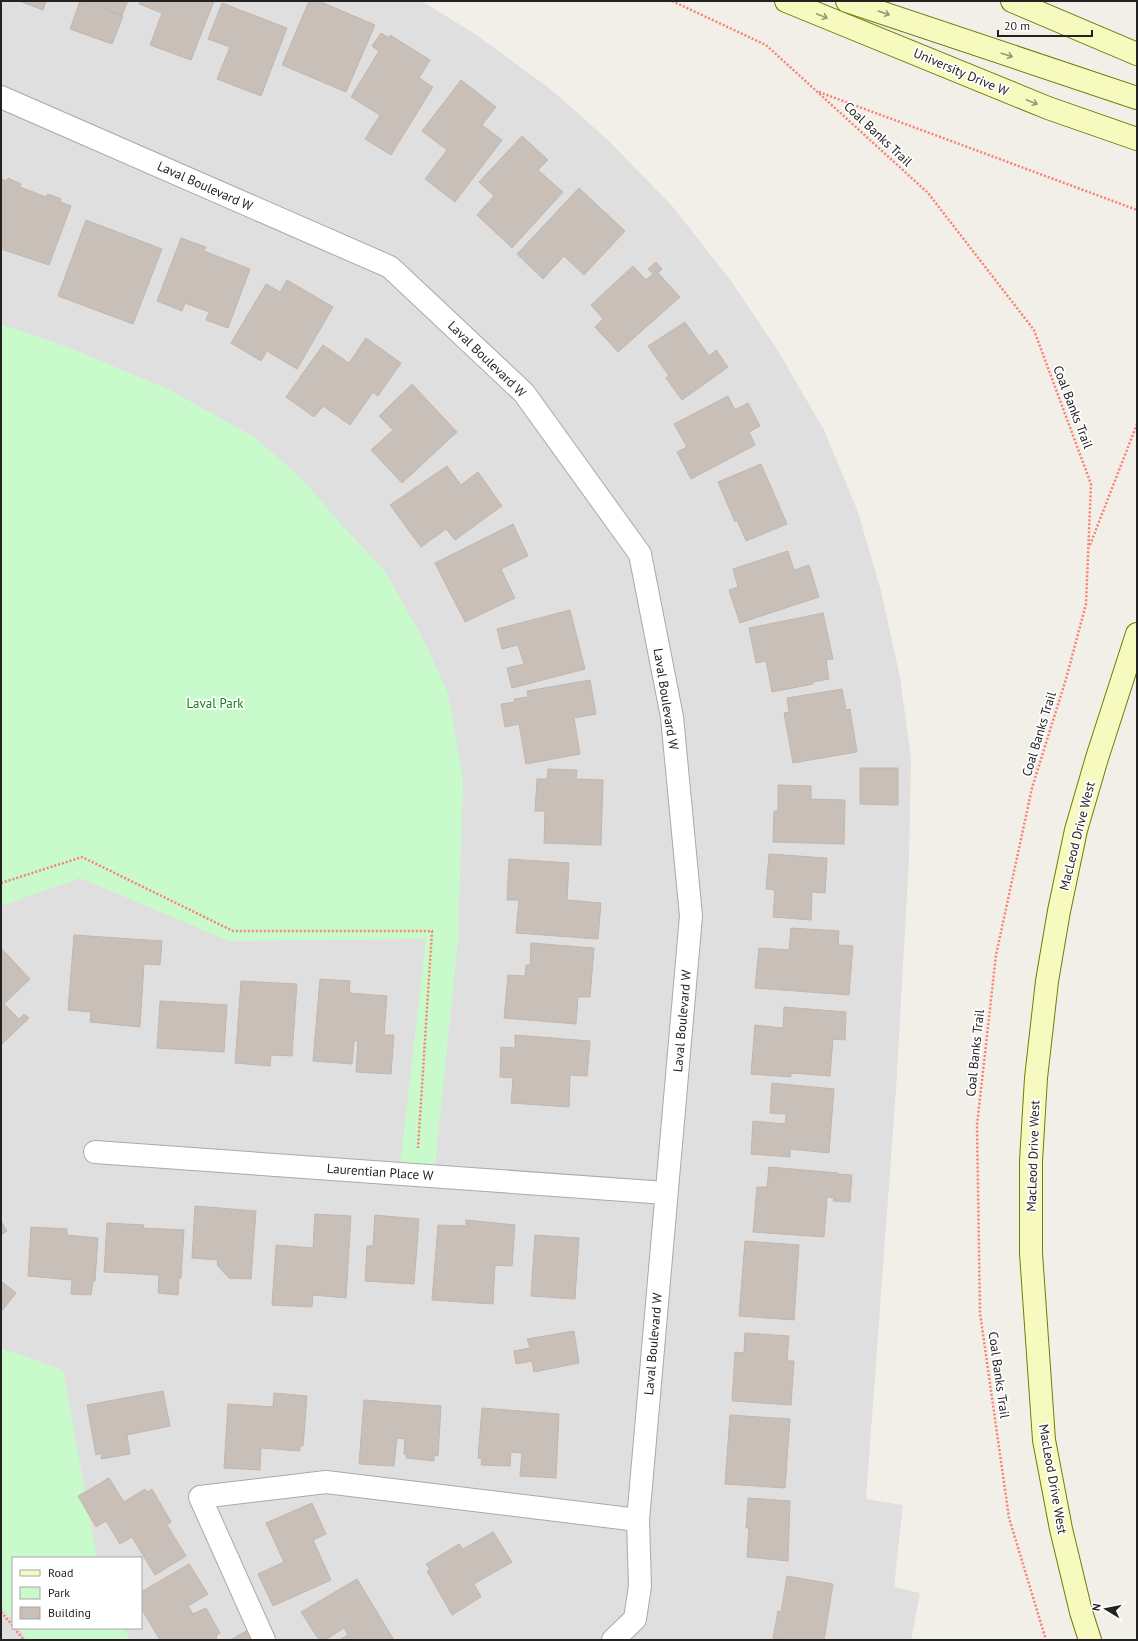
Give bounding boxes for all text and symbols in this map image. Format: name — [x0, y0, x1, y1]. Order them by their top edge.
one-way arrow — [877, 10, 889, 18]
one-way arrow — [816, 12, 828, 20]
scale bar — [998, 12, 1092, 38]
text: 20 m — [1004, 18, 1030, 33]
street label: University Drive W — [911, 44, 1011, 100]
one-way arrow — [1000, 52, 1013, 59]
street label: Coal Banks Trail — [840, 98, 916, 170]
one-way arrow — [1025, 98, 1037, 106]
street label: Laval Boulevard W — [155, 157, 256, 215]
street label: Laval Boulevard W — [444, 317, 530, 401]
street label: Coal Banks Trail — [1049, 363, 1097, 451]
street label: Laval Boulevard W — [650, 647, 682, 751]
street label: Coal Banks Trail — [1018, 689, 1060, 778]
park label: Laval Park — [187, 695, 244, 712]
street label: MacLeod Drive West — [1055, 779, 1099, 892]
street label: Laval Boulevard W — [669, 969, 695, 1073]
street label: Coal Banks Trail — [962, 1008, 988, 1097]
street label: MacLeod Drive West — [1023, 1099, 1043, 1212]
street label: Laurentian Place W — [326, 1160, 434, 1184]
street label: Laval Boulevard W — [640, 1292, 666, 1396]
street label: Coal Banks Trail — [984, 1330, 1014, 1420]
street label: MacLeod Drive West — [1035, 1423, 1071, 1536]
legend — [12, 1557, 142, 1629]
text: Road — [48, 1565, 73, 1580]
text: Park — [48, 1585, 70, 1600]
north arrow — [1086, 1589, 1126, 1629]
text: N — [1089, 1602, 1104, 1612]
text: Building — [48, 1605, 91, 1620]

